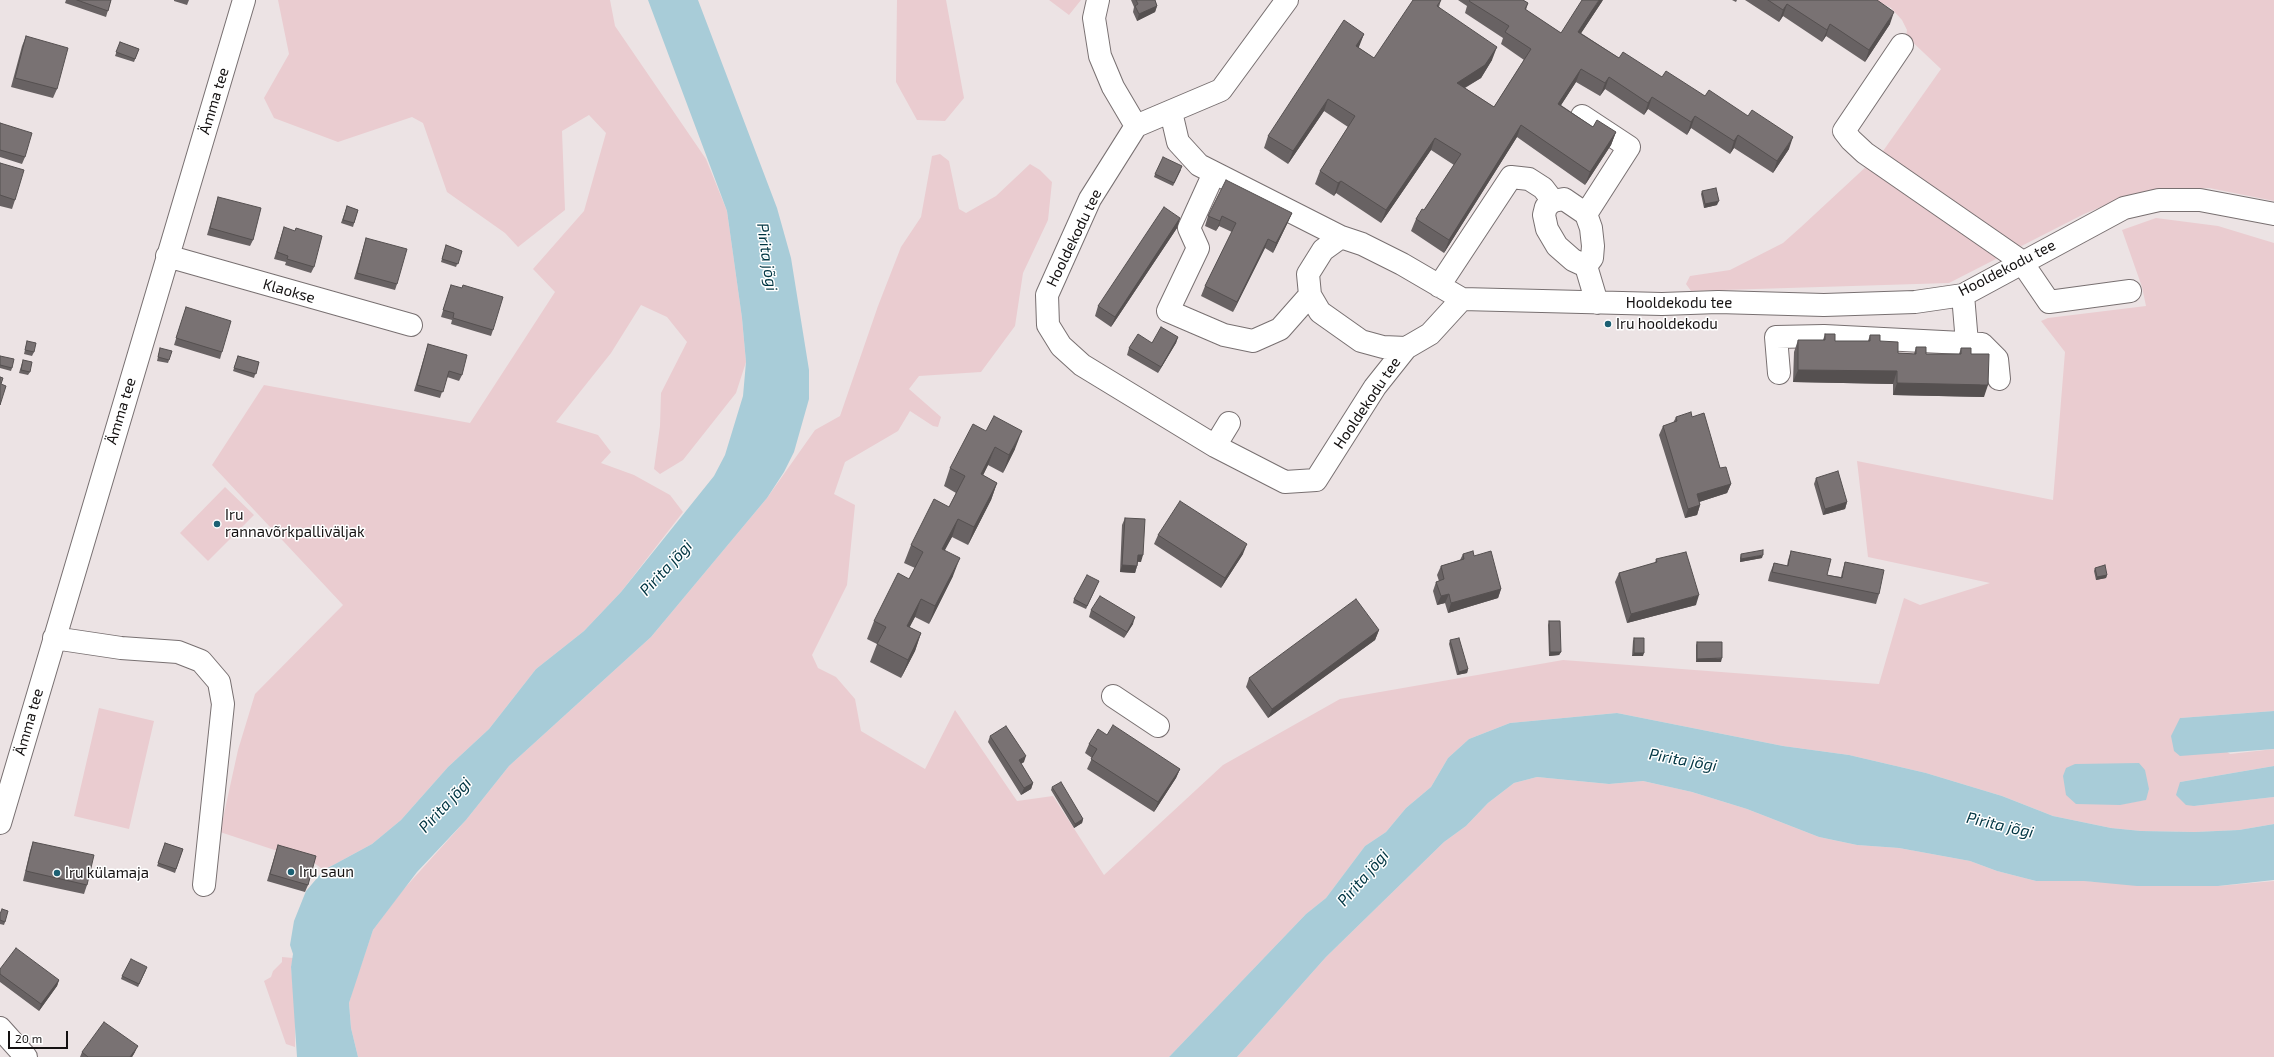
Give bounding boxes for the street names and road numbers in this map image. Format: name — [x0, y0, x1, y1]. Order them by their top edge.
street label: Ämma tee — [195, 65, 233, 137]
street label: Hooldekodu tee — [1043, 186, 1105, 290]
street label: Hooldekodu tee — [1956, 236, 2058, 300]
street label: Klaokse — [261, 275, 317, 307]
street label: Hooldekodu tee — [1626, 294, 1732, 312]
street label: Hooldekodu tee — [1330, 354, 1404, 452]
street label: Ämma tee — [102, 375, 140, 447]
street label: Ämma tee — [11, 686, 47, 758]

